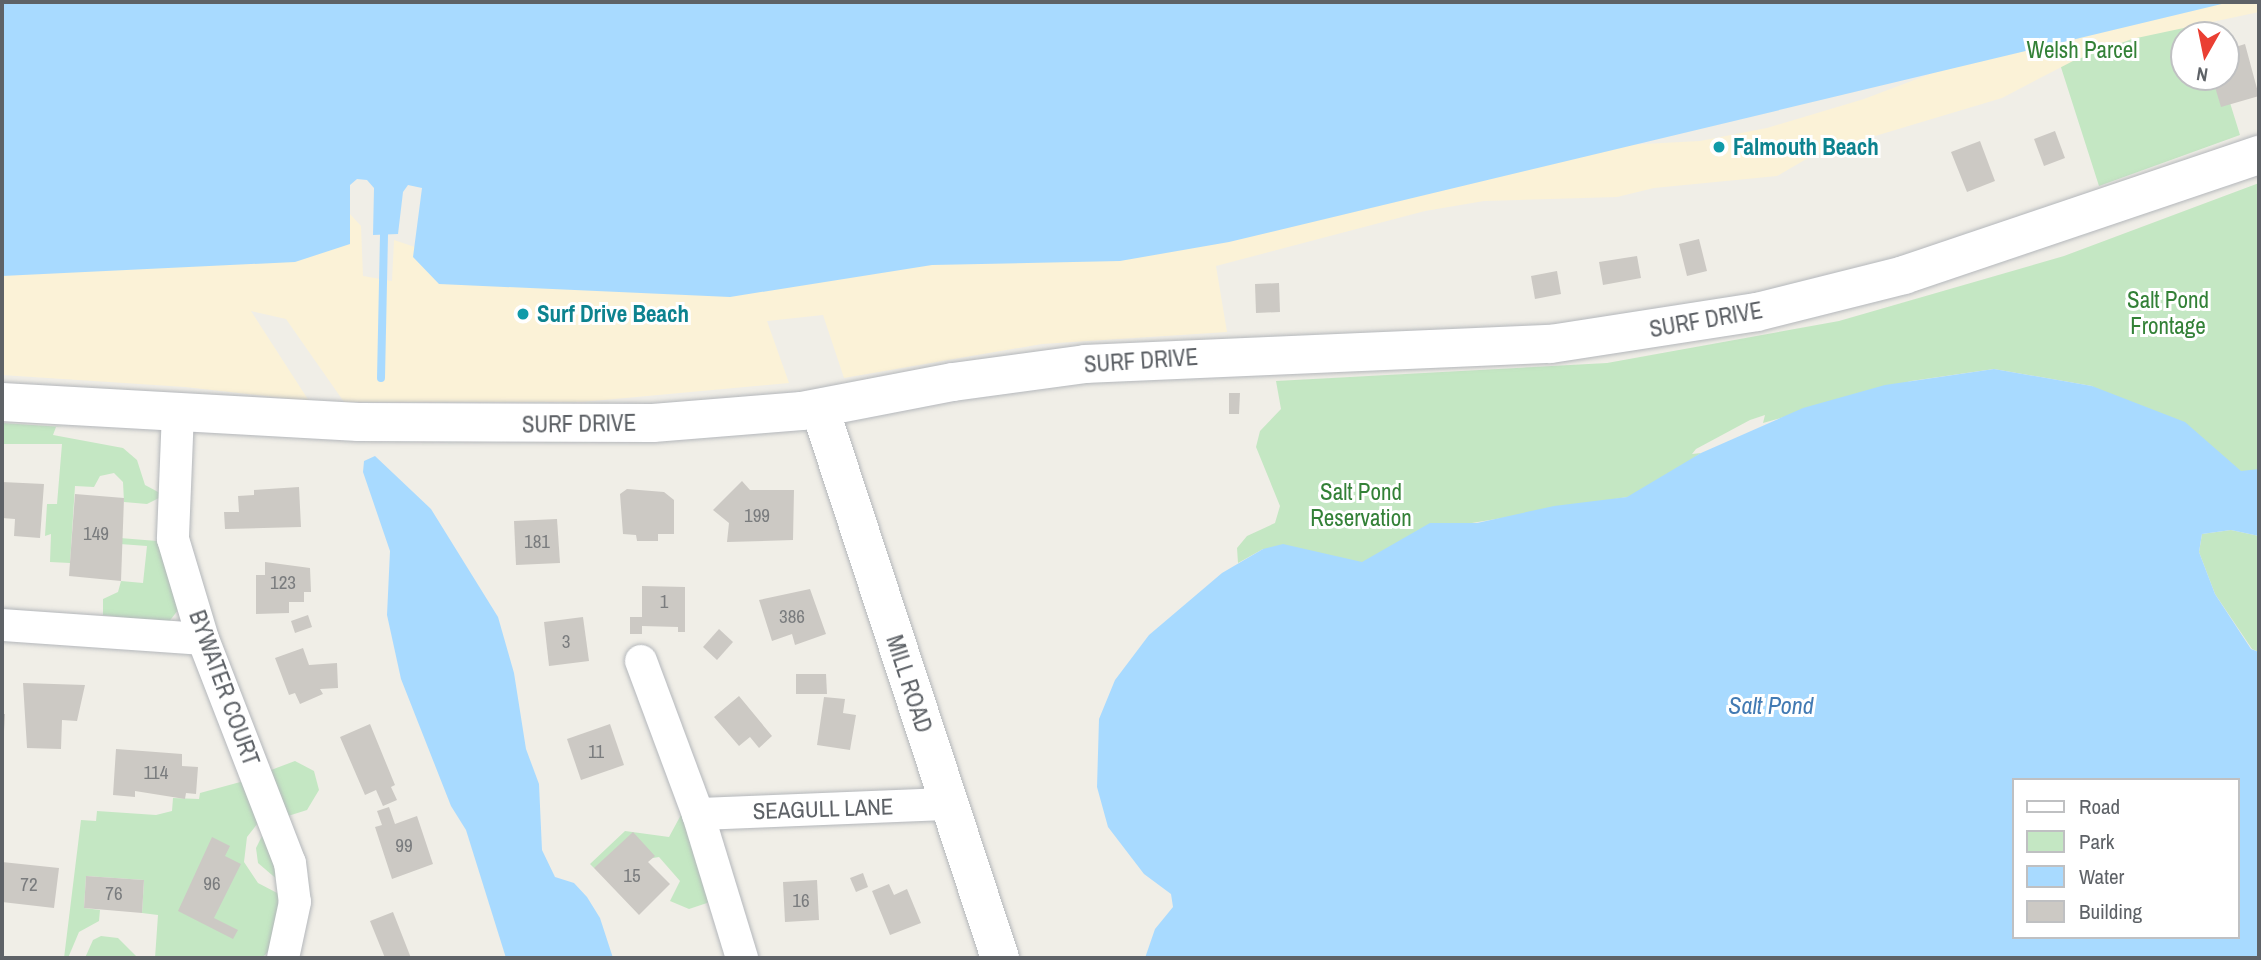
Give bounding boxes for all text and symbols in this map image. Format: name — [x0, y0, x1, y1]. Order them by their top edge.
north arrow — [2170, 21, 2240, 91]
park label: Welsh Parcel — [2027, 36, 2137, 64]
text: N — [2194, 61, 2210, 88]
place label: Falmouth Beach — [1733, 133, 1879, 161]
marker: Falmouth Beach — [1711, 139, 1727, 155]
park label: Salt Pond Frontage — [2127, 286, 2209, 340]
street label: SURF DRIVE — [1647, 296, 1765, 344]
place label: Surf Drive Beach — [537, 300, 689, 328]
marker: Surf Drive Beach — [515, 306, 531, 322]
street label: SURF DRIVE — [1083, 343, 1199, 379]
street label: SURF DRIVE — [522, 409, 636, 439]
park label: Salt Pond Reservation — [1310, 478, 1412, 532]
house number: 199 — [744, 505, 770, 527]
house number: 149 — [83, 523, 109, 545]
house number: 181 — [524, 531, 550, 553]
house number: 123 — [270, 572, 296, 594]
house number: 1 — [660, 591, 668, 613]
house number: 386 — [779, 606, 805, 628]
street label: BYWATER COURT — [183, 607, 265, 769]
house number: 3 — [562, 631, 570, 653]
street label: MILL ROAD — [880, 631, 938, 737]
water label: Salt Pond — [1728, 692, 1814, 720]
house number: 11 — [588, 741, 604, 763]
house number: 114 — [144, 762, 168, 784]
legend — [2012, 778, 2240, 939]
text: Road — [2079, 792, 2120, 821]
street label: SEAGULL LANE — [752, 793, 894, 825]
text: Park — [2079, 827, 2114, 856]
house number: 99 — [395, 835, 413, 857]
text: Water — [2079, 862, 2124, 891]
house number: 15 — [623, 865, 641, 887]
house number: 96 — [203, 873, 221, 895]
house number: 72 — [20, 874, 38, 896]
house number: 76 — [105, 883, 123, 905]
house number: 16 — [792, 890, 810, 912]
text: Building — [2079, 897, 2142, 926]

